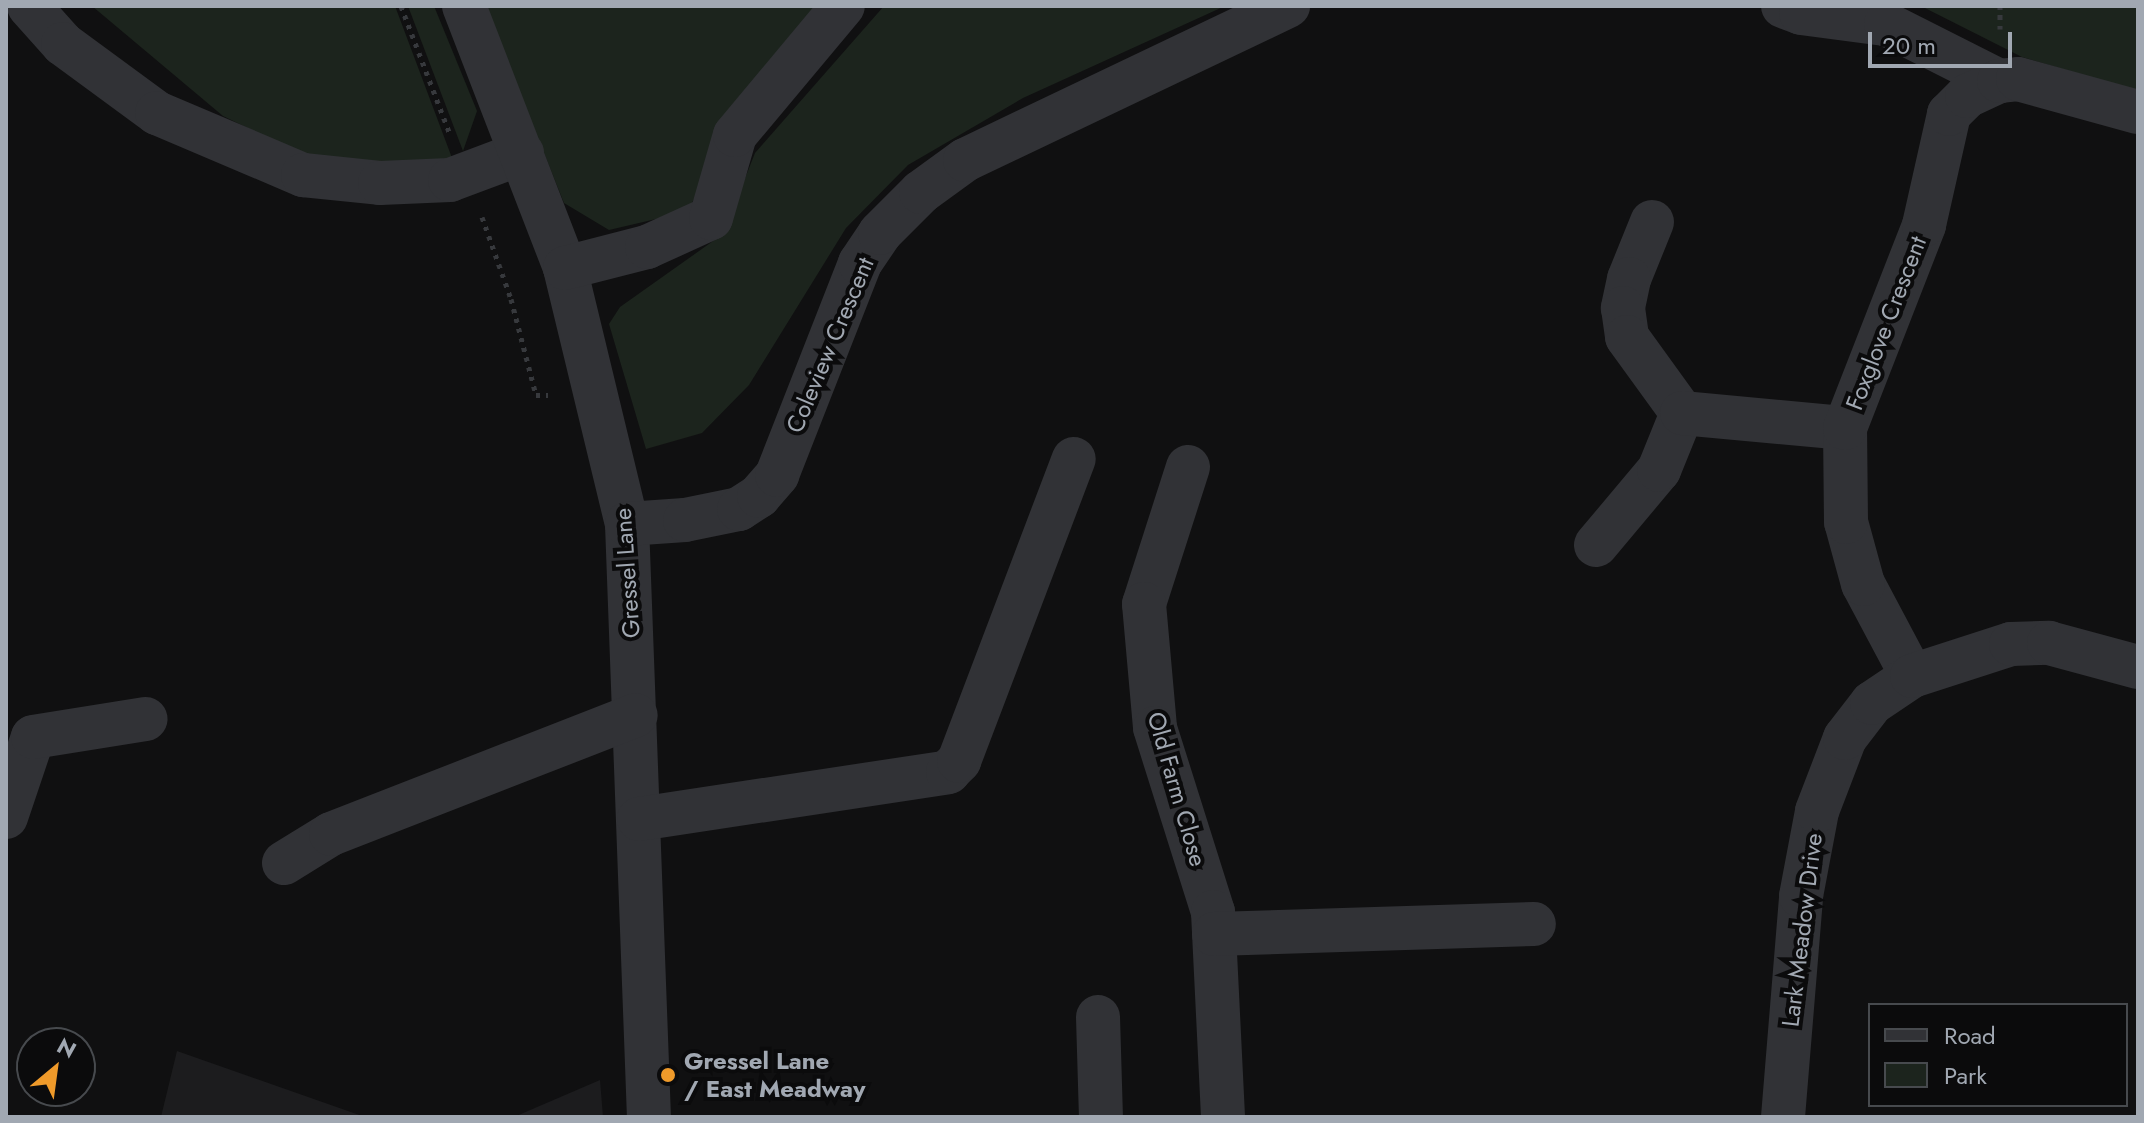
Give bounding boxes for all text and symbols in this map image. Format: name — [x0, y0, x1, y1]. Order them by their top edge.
scale bar — [1872, 16, 2016, 66]
text: 20 m — [1882, 28, 1936, 63]
street label: Foxglove Crescent — [1840, 232, 1932, 414]
street label: Coleview Crescent — [780, 253, 880, 437]
street label: Gressel Lane — [608, 507, 646, 639]
street label: Old Farm Close — [1141, 708, 1213, 870]
street label: Lark Meadow Drive — [1776, 831, 1828, 1029]
legend — [1868, 1003, 2128, 1107]
text: Road — [1944, 1018, 1996, 1053]
north arrow — [16, 1027, 96, 1107]
text: N — [51, 1030, 82, 1066]
place label: Gressel Lane / East Meadway — [684, 1047, 865, 1103]
text: Park — [1944, 1058, 1987, 1093]
marker: Gressel Lane / East Meadway — [659, 1066, 677, 1084]

